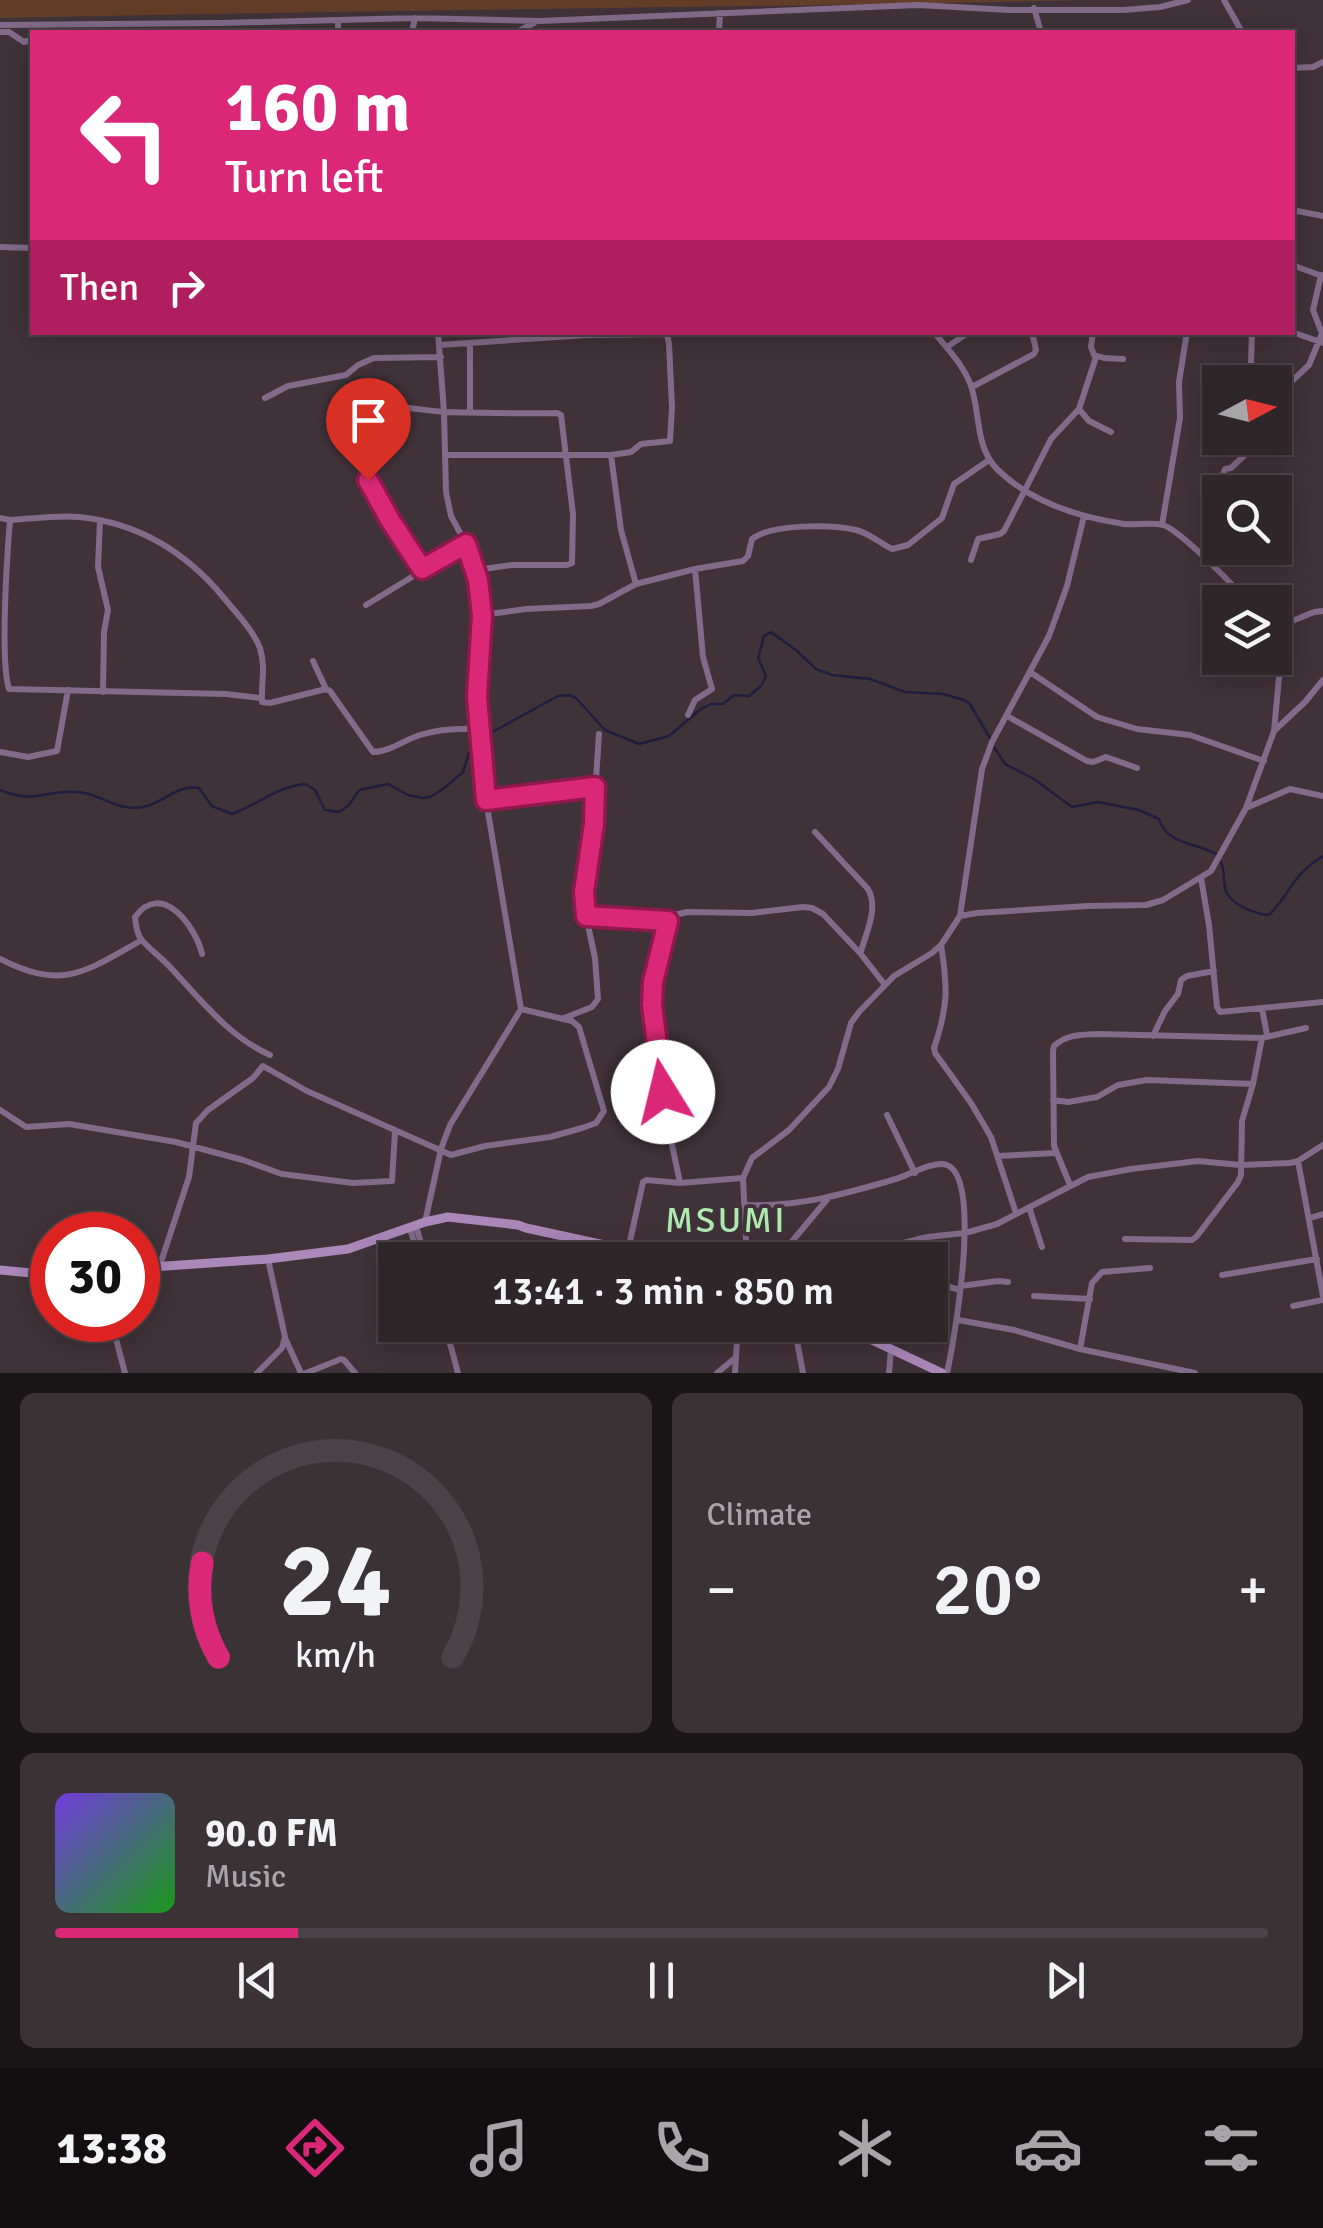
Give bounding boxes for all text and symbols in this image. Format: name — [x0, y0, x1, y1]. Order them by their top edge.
text: 160 m — [225, 64, 410, 150]
icon: left — [60, 70, 190, 200]
text: Turn left — [225, 150, 384, 205]
icon: right — [159, 260, 214, 315]
text: Then — [60, 264, 139, 311]
north arrow — [1202, 365, 1292, 455]
map controls — [1202, 365, 1292, 675]
pin — [326, 378, 411, 481]
icon: arrive — [341, 393, 396, 448]
button: search — [1202, 475, 1292, 565]
button: layers — [1202, 585, 1292, 675]
position arrow — [611, 1040, 715, 1144]
district label: MSUMI — [665, 1199, 787, 1242]
speed limit sign: 30 — [30, 1212, 160, 1342]
text: 13:41 · 3 min · 850 m — [492, 1268, 834, 1315]
text: Climate — [707, 1495, 812, 1534]
text: 24 — [280, 1517, 392, 1645]
text: 20° — [932, 1543, 1042, 1636]
text: − — [707, 1556, 736, 1624]
text: + — [1238, 1556, 1268, 1624]
text: km/h — [295, 1633, 376, 1677]
text: 90.0 FM — [205, 1810, 338, 1857]
text: Music — [205, 1857, 286, 1896]
icon: previous — [230, 1953, 285, 2008]
icon: pause — [634, 1953, 689, 2008]
icon: next — [1038, 1953, 1093, 2008]
icon: directions — [280, 2113, 350, 2183]
icon: music — [464, 2113, 534, 2183]
icon: phone — [647, 2113, 717, 2183]
icon: climate — [830, 2113, 900, 2183]
icon: car — [1013, 2113, 1083, 2183]
icon: filters — [1196, 2113, 1266, 2183]
text: 13:38 — [57, 2121, 167, 2176]

